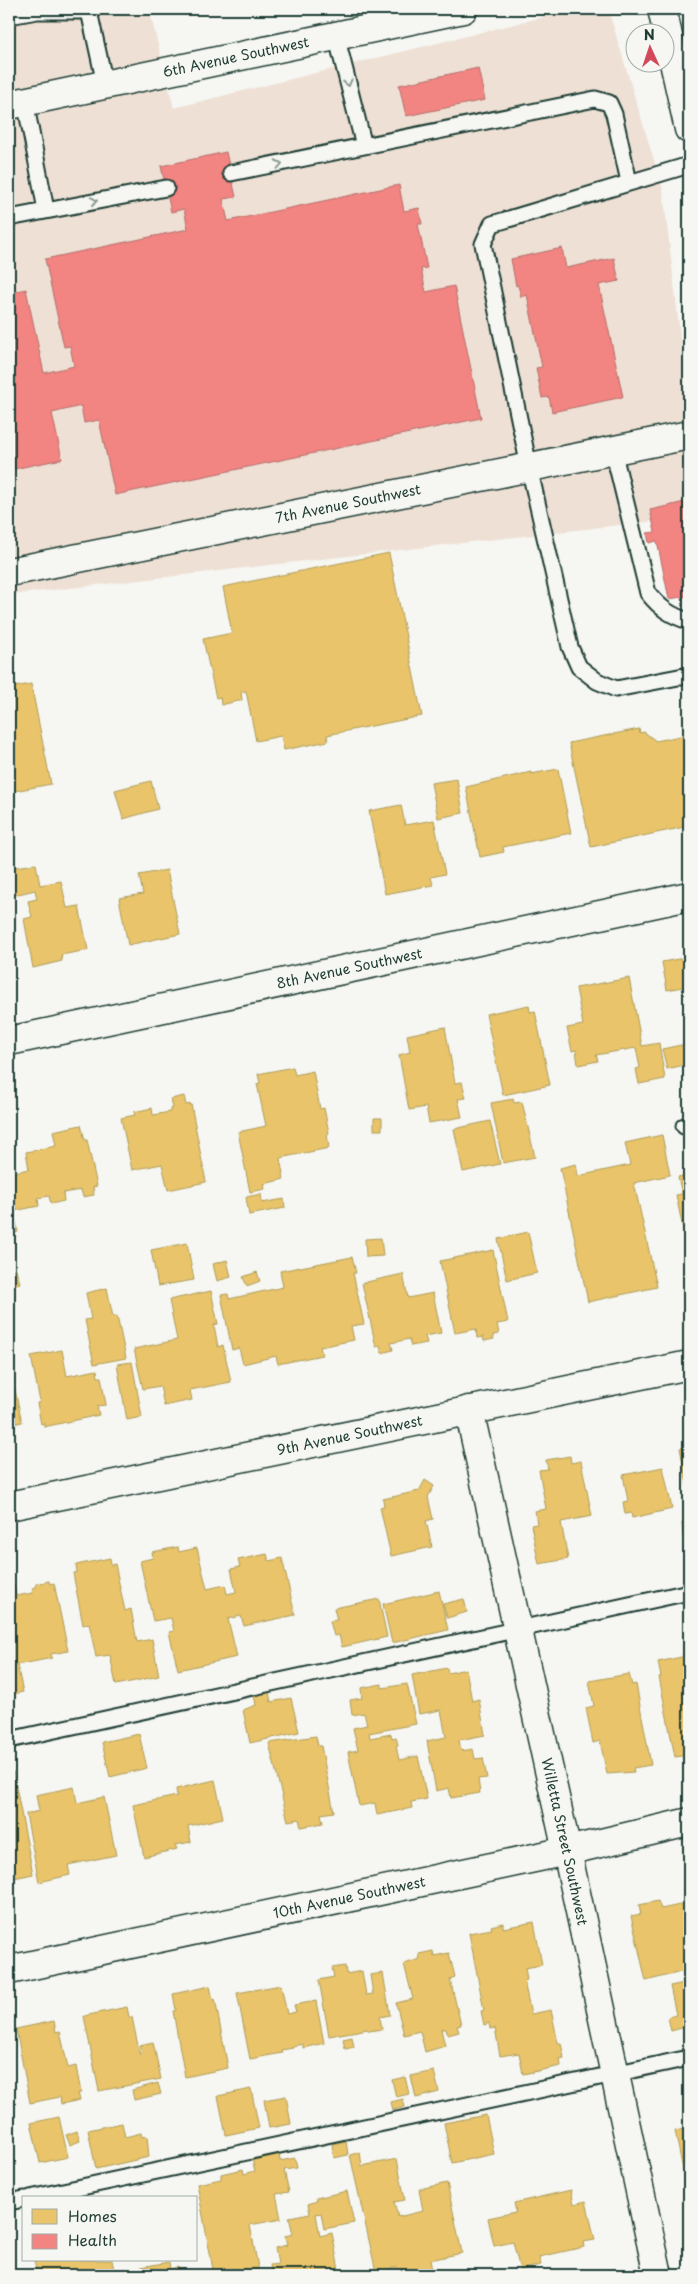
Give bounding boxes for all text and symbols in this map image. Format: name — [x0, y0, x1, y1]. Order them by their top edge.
north arrow — [626, 22, 676, 72]
text: N — [643, 24, 655, 45]
street label: 6th Avenue Southwest — [161, 31, 311, 82]
one-way arrow — [342, 78, 353, 87]
one-way arrow — [274, 159, 283, 169]
one-way arrow — [90, 197, 98, 207]
street label: 7th Avenue Southwest — [274, 478, 423, 528]
street label: 8th Avenue Southwest — [274, 942, 425, 994]
street label: 9th Avenue Southwest — [275, 1409, 425, 1460]
street label: Willetta Street Southwest — [537, 1756, 594, 1928]
street label: 10th Avenue Southwest — [271, 1870, 428, 1923]
legend — [22, 2196, 198, 2262]
text: Homes — [68, 2204, 117, 2227]
text: Health — [68, 2228, 117, 2251]

